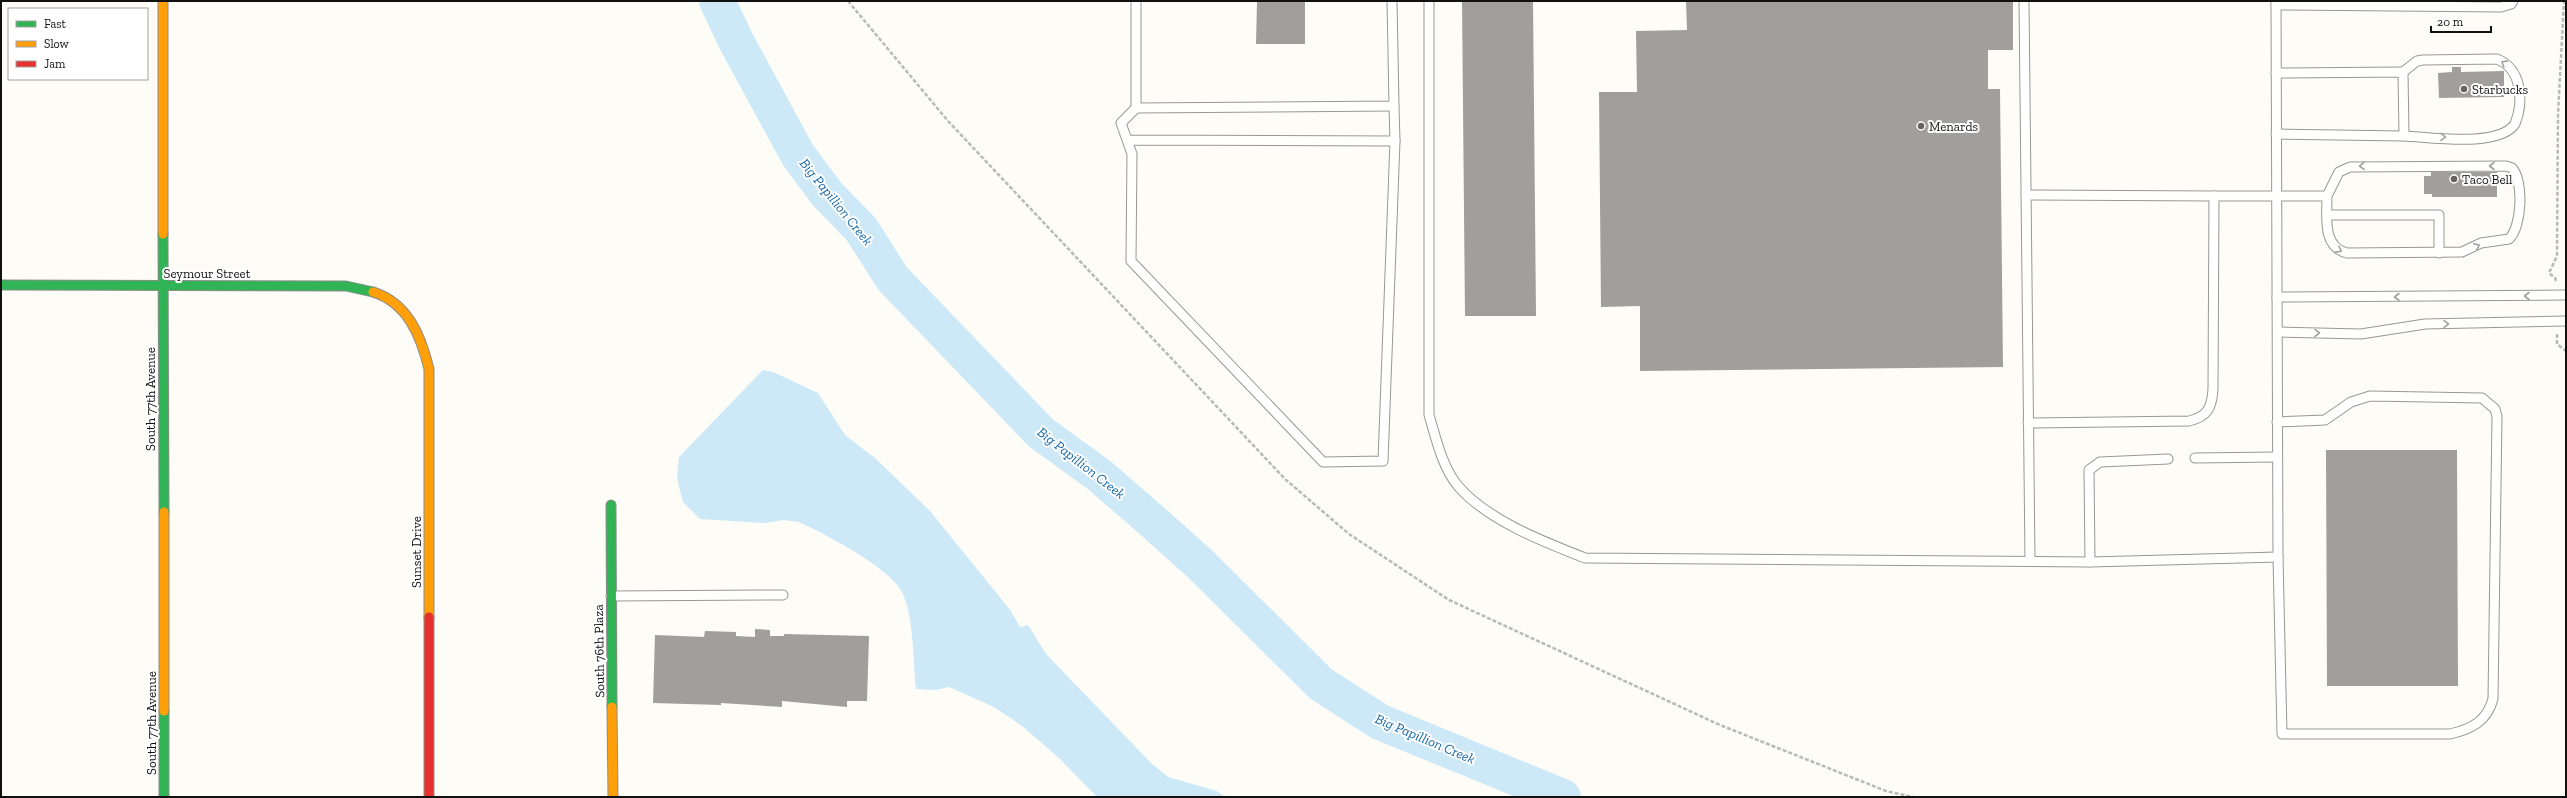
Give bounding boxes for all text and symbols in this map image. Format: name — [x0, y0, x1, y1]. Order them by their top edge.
legend — [8, 8, 148, 80]
scale bar — [2431, 8, 2491, 34]
text: 20 m — [2437, 15, 2464, 29]
text: Fast — [44, 17, 67, 31]
text: Slow — [44, 37, 70, 51]
text: Jam — [44, 57, 66, 71]
one-way arrow — [2502, 61, 2509, 68]
place label: Starbucks — [2472, 82, 2528, 97]
marker: Starbucks — [2459, 84, 2469, 94]
place label: Menards — [1929, 119, 1979, 134]
marker: Menards — [1916, 121, 1926, 131]
one-way arrow — [2440, 133, 2446, 142]
water label: Big Papillion Creek — [796, 155, 876, 249]
one-way arrow — [2359, 162, 2365, 170]
one-way arrow — [2489, 162, 2495, 170]
place label: Taco Bell — [2462, 172, 2513, 187]
marker: Taco Bell — [2449, 174, 2459, 184]
one-way arrow — [2472, 243, 2480, 251]
one-way arrow — [2335, 245, 2342, 252]
street label: Seymour Street — [163, 266, 251, 281]
one-way arrow — [2524, 292, 2530, 300]
one-way arrow — [2394, 293, 2400, 301]
one-way arrow — [2443, 320, 2449, 328]
one-way arrow — [2314, 329, 2320, 337]
street label: South 77th Avenue — [143, 347, 158, 451]
water label: Big Papillion Creek — [1034, 423, 1128, 503]
street label: Sunset Drive — [409, 516, 424, 588]
street label: South 76th Plaza — [591, 604, 607, 698]
street label: South 77th Avenue — [144, 671, 159, 775]
water label: Big Papillion Creek — [1372, 710, 1478, 768]

